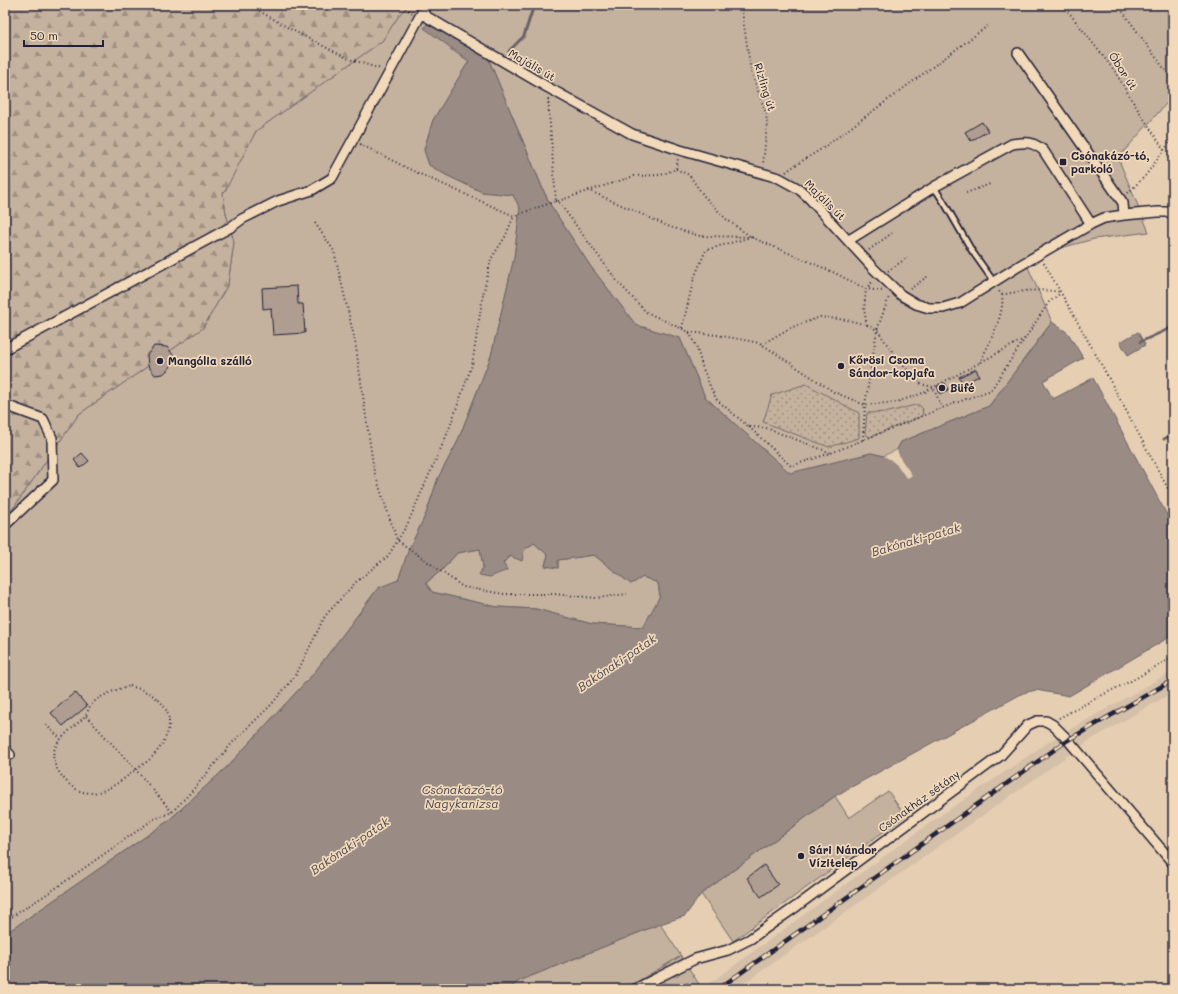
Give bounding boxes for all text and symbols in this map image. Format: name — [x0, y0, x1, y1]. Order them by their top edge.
scale bar — [24, 22, 103, 48]
text: 50 m — [30, 27, 58, 43]
street label: Majális út — [506, 45, 559, 84]
street label: Óbor út — [1106, 49, 1141, 93]
street label: Rizling út — [751, 61, 780, 113]
place label: Csónakázó-tó, parkoló — [1071, 148, 1150, 176]
marker: Csónakázó-tó, parkoló — [1058, 157, 1068, 167]
street label: Majális út — [802, 176, 849, 223]
place label: Kőrösi Csoma Sándor-kopjafa — [849, 352, 935, 380]
place label: Mangólia szálló — [168, 353, 252, 368]
marker: Mangólia szálló — [155, 356, 165, 366]
marker: Kőrösi Csoma Sándor-kopjafa — [836, 361, 846, 371]
place label: Büfé — [950, 380, 975, 395]
marker: Büfé — [937, 383, 947, 393]
water label: Bakónaki-patak — [869, 519, 963, 559]
water label: Bakónaki-patak — [574, 630, 659, 694]
street label: Csónakház sétány — [875, 766, 963, 835]
water label: Csónakázó-tó Nagykanizsa — [422, 781, 502, 811]
water label: Bakónaki-patak — [307, 813, 392, 877]
place label: Sári Nándor Vízitelep — [809, 842, 877, 870]
marker: Sári Nándor Vízitelep — [796, 851, 806, 861]

